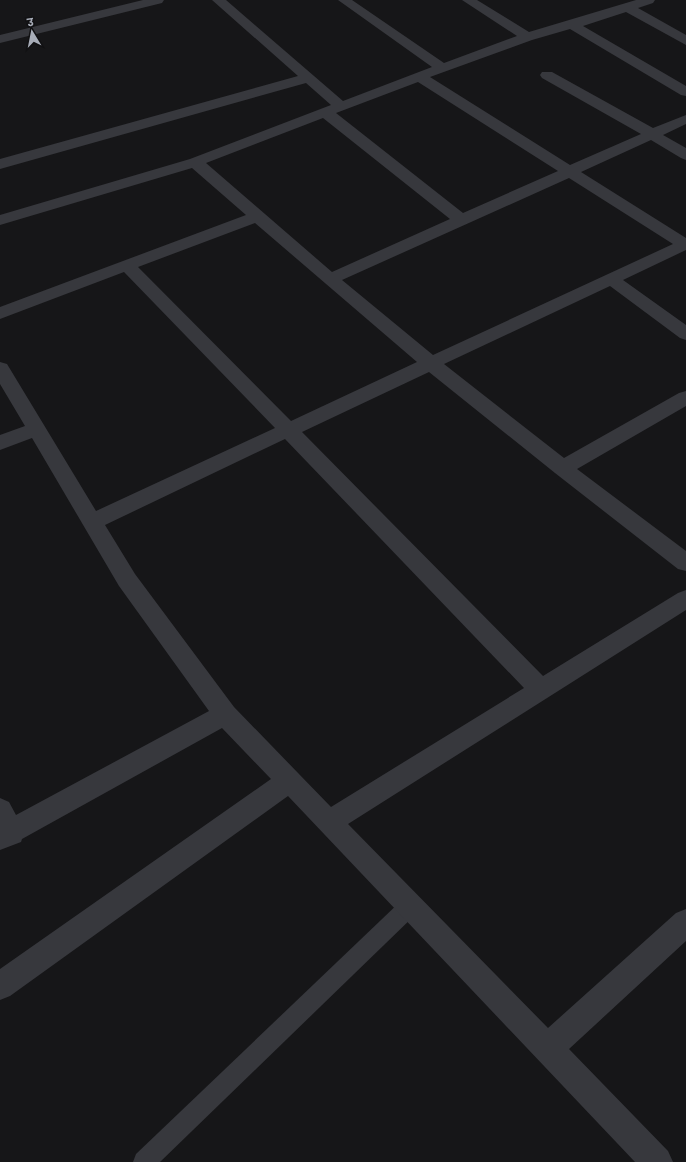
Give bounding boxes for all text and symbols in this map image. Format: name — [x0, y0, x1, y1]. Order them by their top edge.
north arrow — [12, 12, 52, 52]
text: उ — [25, 14, 35, 31]

